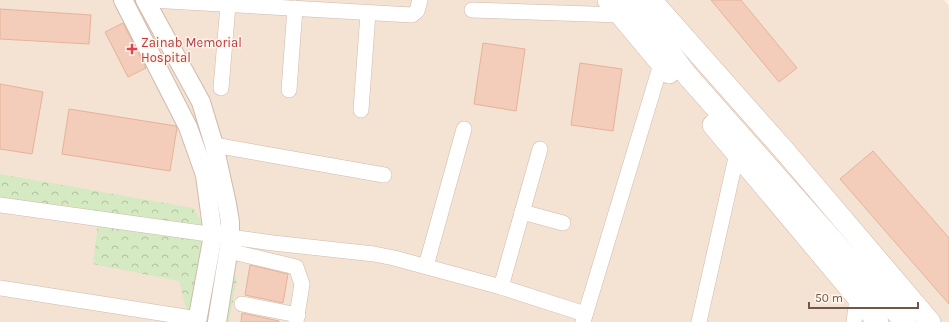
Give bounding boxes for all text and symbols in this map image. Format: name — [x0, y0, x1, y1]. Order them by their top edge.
place label: Zainab Memorial Hospital — [141, 35, 242, 65]
marker: Zainab Memorial Hospital — [126, 43, 138, 55]
scale bar — [809, 284, 918, 310]
text: 50 m — [815, 291, 843, 305]

